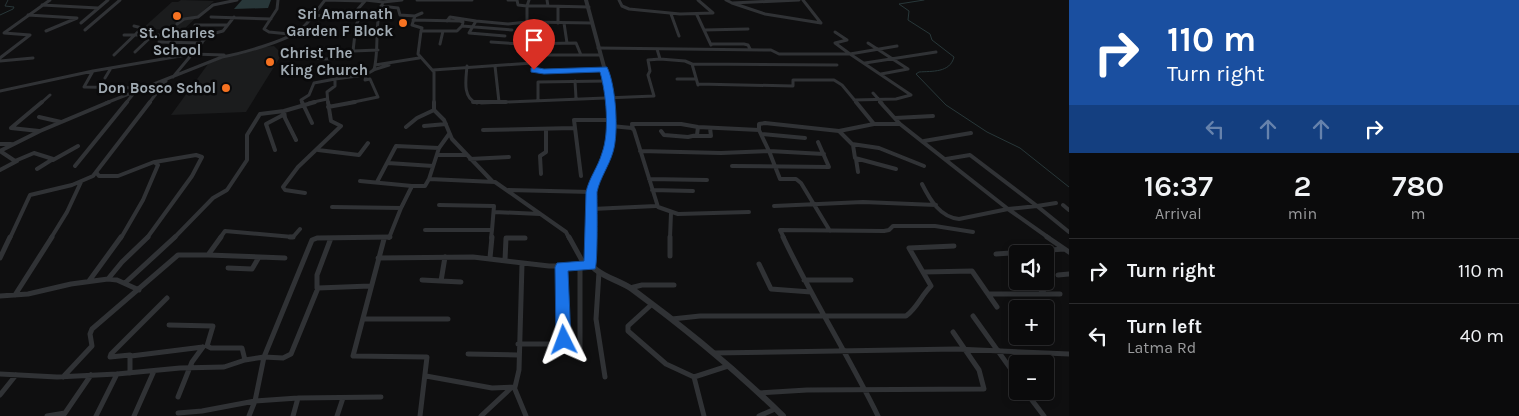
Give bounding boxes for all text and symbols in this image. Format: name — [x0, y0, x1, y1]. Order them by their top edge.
place label: Sri Amarnath Garden F Block — [286, 5, 393, 40]
marker: St. Charles School — [171, 10, 183, 22]
marker: Sri Amarnath Garden F Block — [397, 17, 409, 29]
pin — [513, 19, 555, 70]
text: 110 m — [1167, 19, 1256, 60]
icon: right — [1084, 20, 1149, 85]
place label: St. Charles School — [139, 24, 215, 59]
icon: arrive — [520, 26, 548, 54]
place label: Christ The King Church — [280, 44, 368, 79]
marker: Christ The King Church — [264, 56, 276, 68]
text: Turn right — [1167, 61, 1265, 87]
place label: Don Bosco Schol — [98, 79, 216, 97]
marker: Don Bosco Schol — [220, 82, 232, 94]
icon: left — [1201, 115, 1229, 143]
icon: ahead — [1254, 115, 1282, 143]
icon: ahead — [1307, 115, 1335, 143]
icon: right — [1360, 115, 1388, 143]
text: 16:37 — [1144, 168, 1213, 204]
text: 2 — [1293, 168, 1311, 204]
text: 780 — [1392, 168, 1444, 204]
text: Arrival — [1155, 204, 1202, 223]
text: min — [1288, 204, 1317, 223]
text: m — [1411, 204, 1426, 223]
map controls — [1009, 245, 1054, 400]
button: sound — [1009, 245, 1054, 290]
icon: right — [1084, 257, 1112, 285]
text: Turn right — [1127, 260, 1216, 282]
text: 110 m — [1458, 260, 1504, 282]
button: + — [1009, 300, 1054, 345]
position arrow — [537, 313, 589, 365]
text: Turn left — [1127, 316, 1202, 338]
icon: left — [1084, 322, 1112, 350]
text: 40 m — [1460, 325, 1504, 347]
text: Latma Rd — [1127, 338, 1196, 357]
button: − — [1009, 355, 1054, 400]

